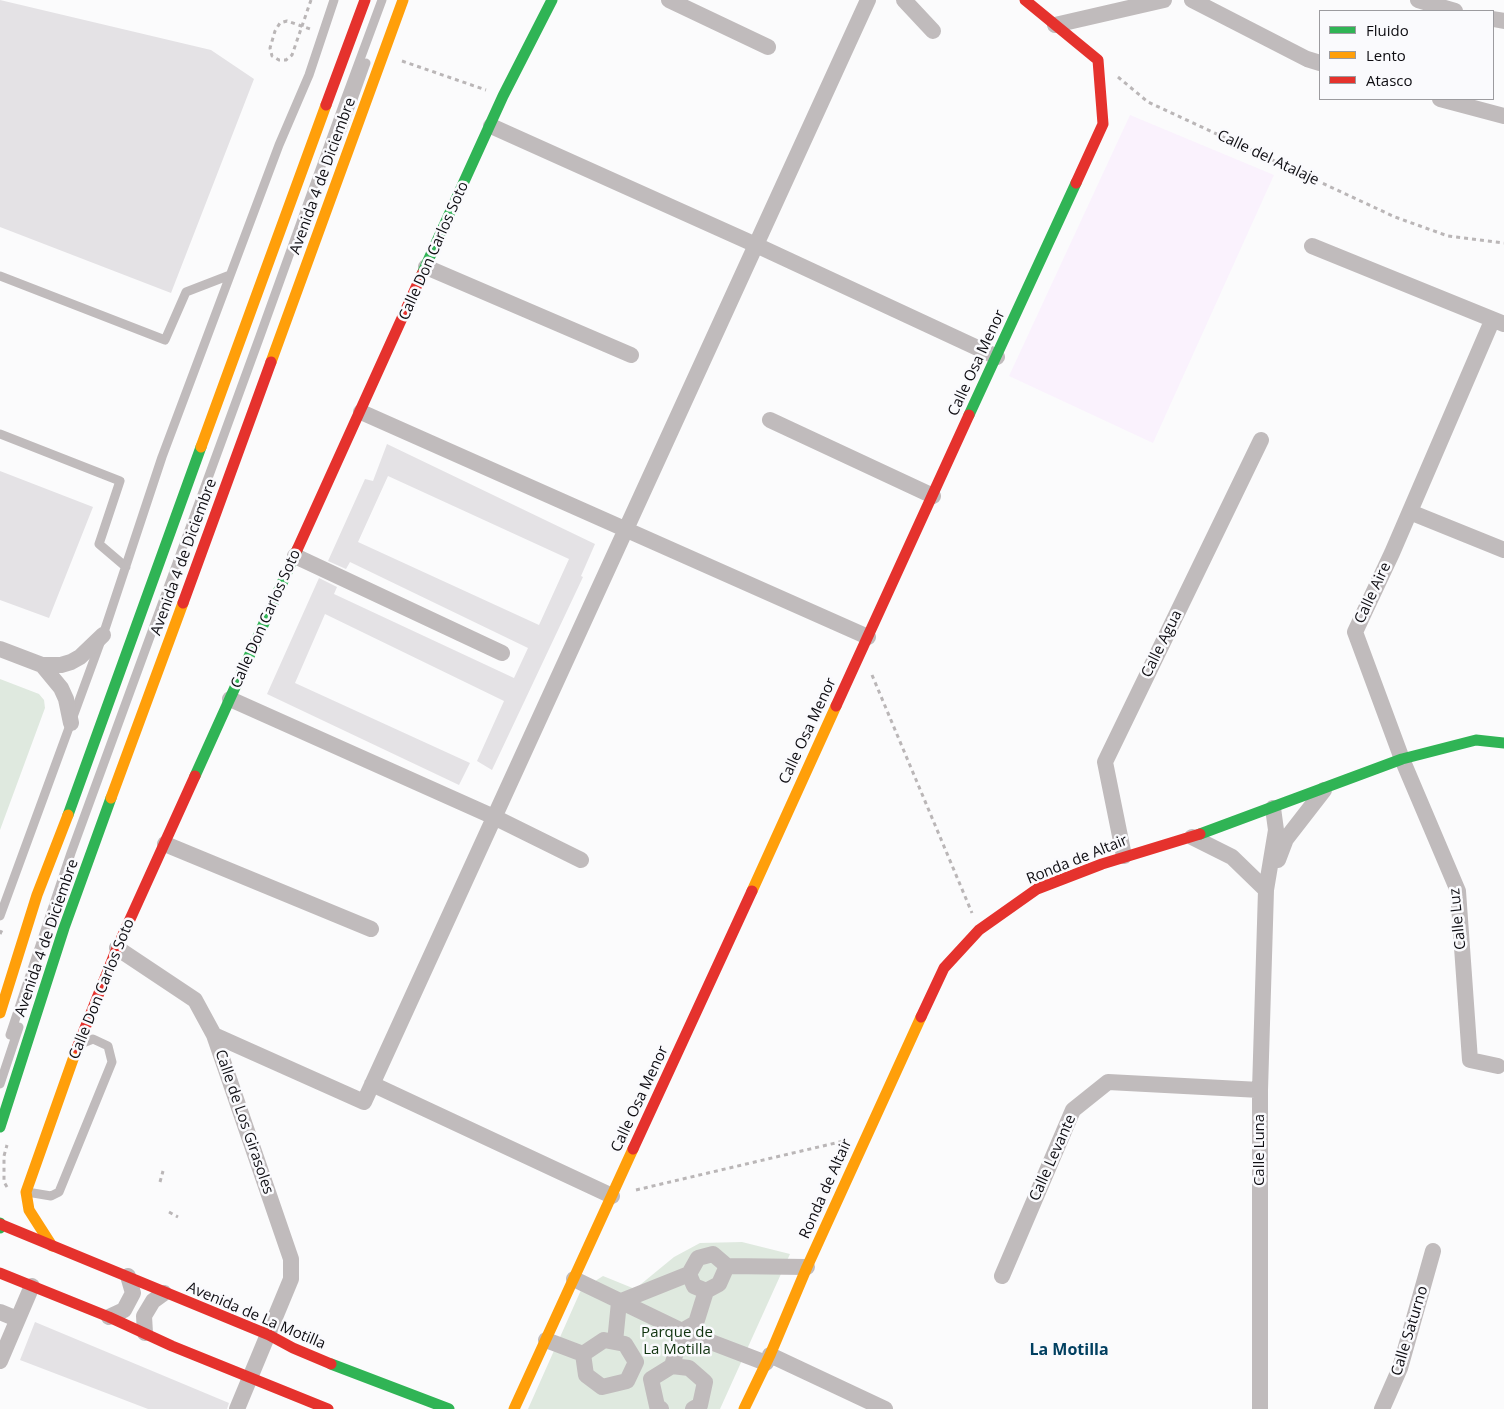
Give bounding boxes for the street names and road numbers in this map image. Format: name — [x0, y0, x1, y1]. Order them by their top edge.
street label: Avenida 4 de Diciembre — [286, 95, 360, 257]
street label: Calle del Atalaje — [1214, 127, 1322, 189]
street label: Calle Don Carlos Soto — [395, 179, 473, 323]
street label: Calle Osa Menor — [945, 307, 1009, 419]
street label: Avenida 4 de Diciembre — [147, 476, 221, 638]
street label: Calle Don Carlos Soto — [227, 547, 305, 691]
street label: Calle Aire — [1351, 560, 1395, 626]
street label: Calle Agua — [1138, 607, 1186, 681]
street label: Calle Osa Menor — [776, 675, 840, 787]
street label: Ronda de Altair — [1024, 832, 1130, 888]
street label: Avenida 4 de Diciembre — [12, 857, 82, 1019]
street label: Calle Luz — [1446, 887, 1470, 951]
street label: Calle Don Carlos Soto — [66, 916, 138, 1062]
street label: Calle Osa Menor — [608, 1043, 672, 1155]
street label: Calle de Los Girasoles — [211, 1047, 277, 1197]
street label: Calle Levante — [1026, 1112, 1080, 1204]
street label: Calle Luna — [1251, 1114, 1269, 1186]
street label: Ronda de Altair — [796, 1136, 856, 1242]
street label: Avenida de La Motilla — [184, 1279, 328, 1353]
street label: Calle Saturno — [1388, 1284, 1432, 1378]

